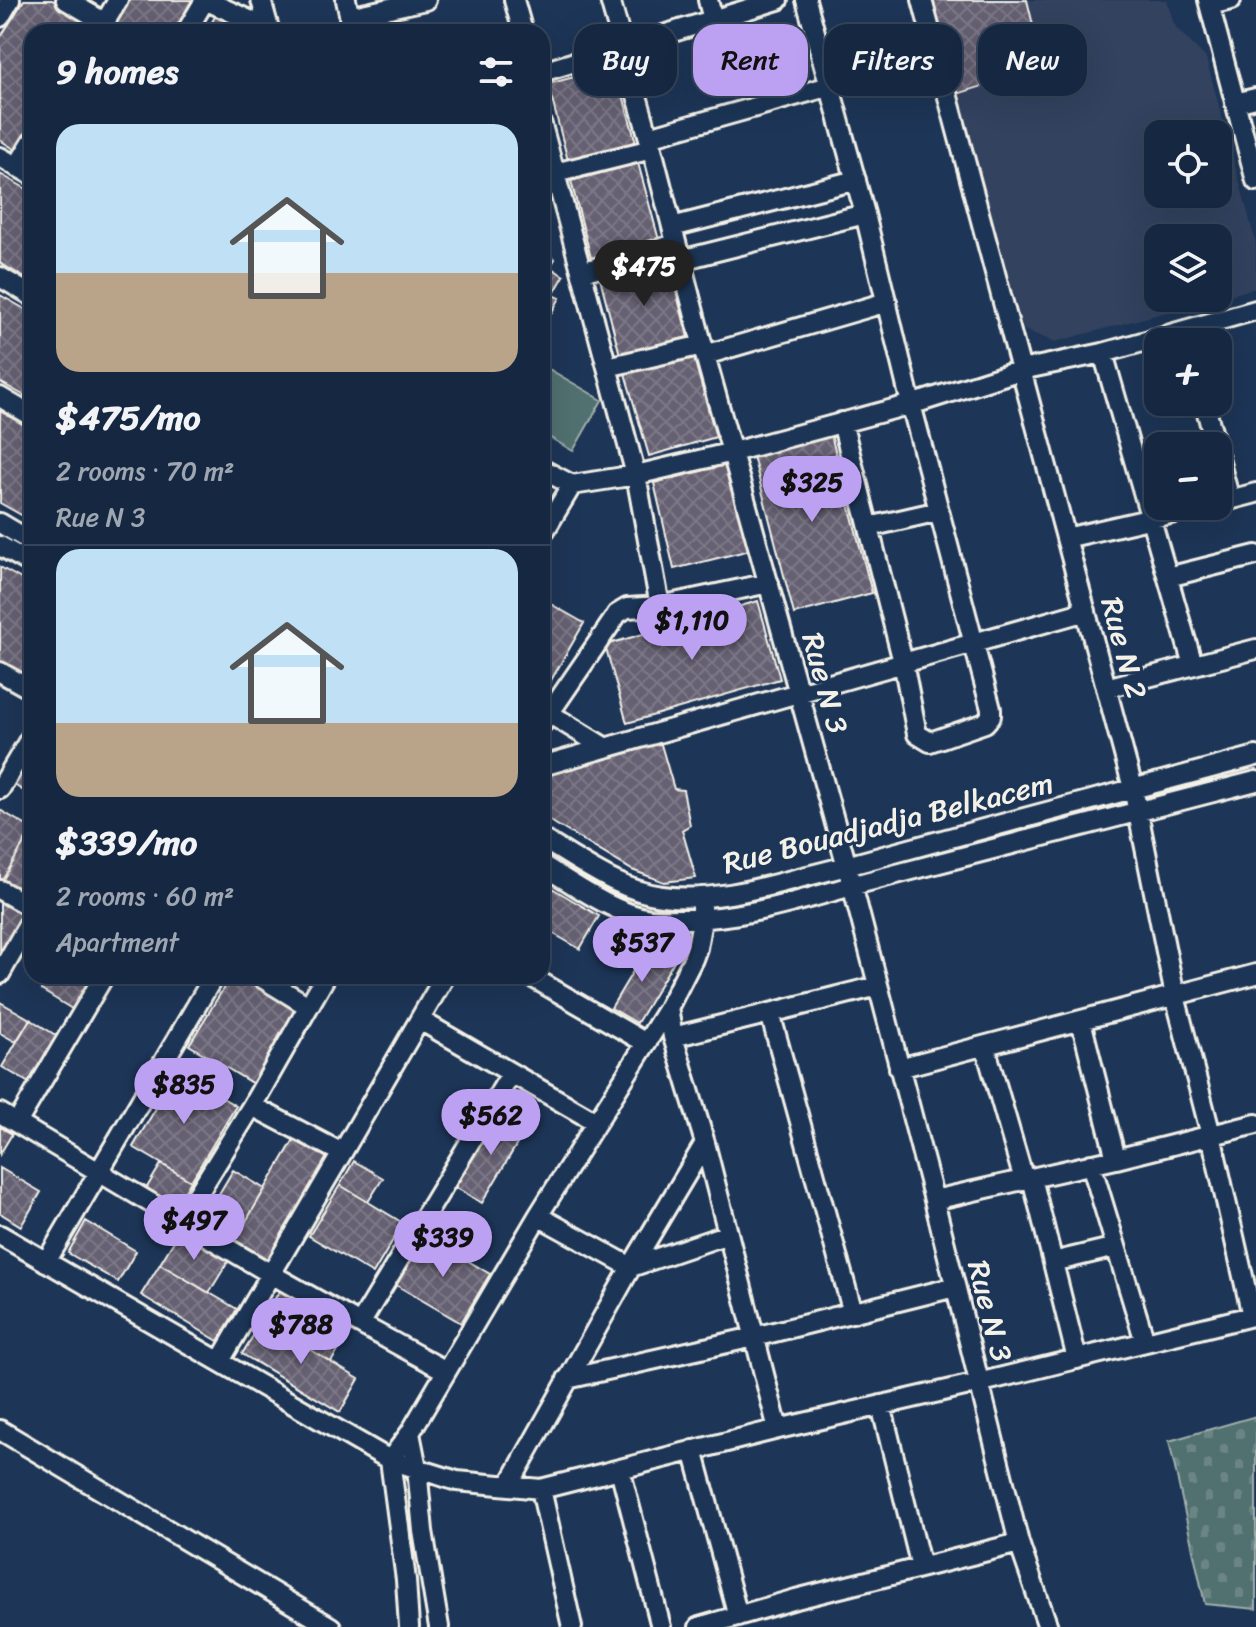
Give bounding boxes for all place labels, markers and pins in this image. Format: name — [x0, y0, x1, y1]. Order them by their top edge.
pin: $475 — [597, 240, 691, 308]
pin: $325 — [765, 456, 859, 524]
pin: $1,110 — [627, 594, 757, 662]
pin: $537 — [595, 916, 689, 984]
pin: $835 — [137, 1058, 231, 1126]
pin: $562 — [444, 1089, 538, 1157]
pin: $497 — [147, 1194, 241, 1262]
pin: $339 — [396, 1211, 490, 1279]
pin: $788 — [254, 1298, 348, 1366]

